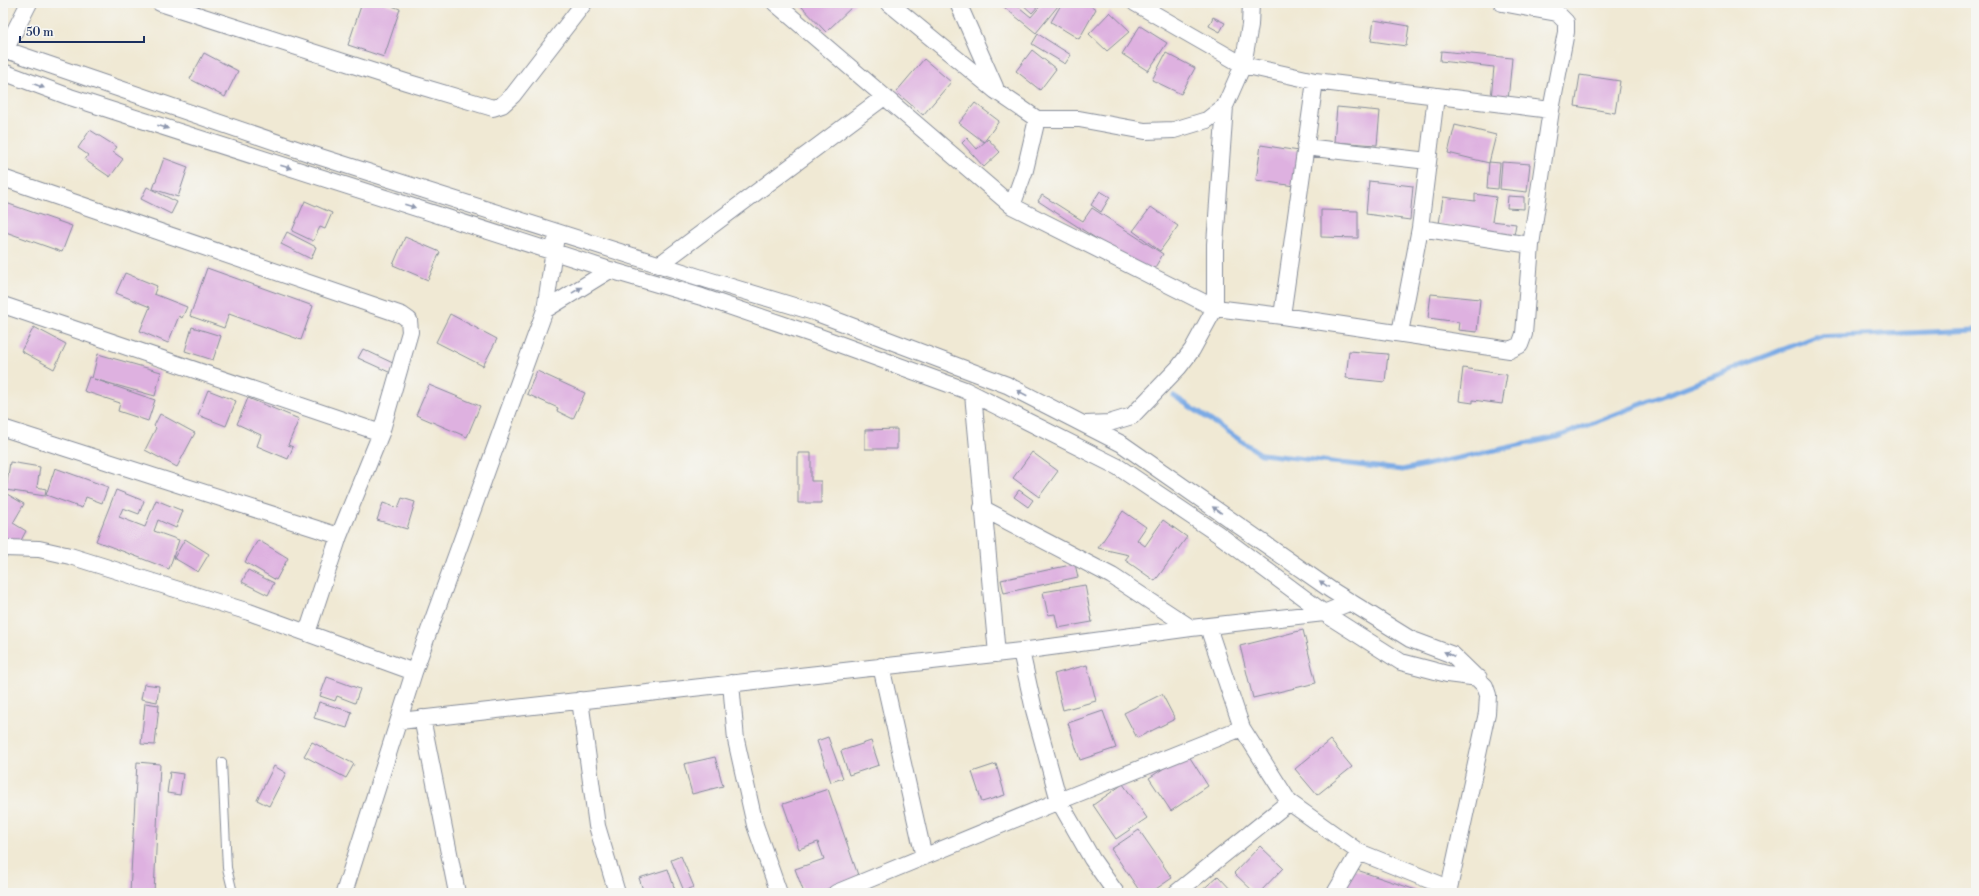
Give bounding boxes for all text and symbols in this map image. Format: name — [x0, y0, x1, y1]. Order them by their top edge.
scale bar — [20, 18, 144, 44]
text: 50 m — [26, 25, 54, 40]
one-way arrow — [34, 83, 46, 89]
one-way arrow — [157, 124, 169, 130]
one-way arrow — [281, 164, 293, 170]
one-way arrow — [405, 203, 417, 209]
one-way arrow — [571, 287, 583, 294]
one-way arrow — [1016, 390, 1028, 396]
one-way arrow — [1212, 506, 1222, 514]
one-way arrow — [1318, 580, 1329, 588]
one-way arrow — [1443, 651, 1454, 657]

